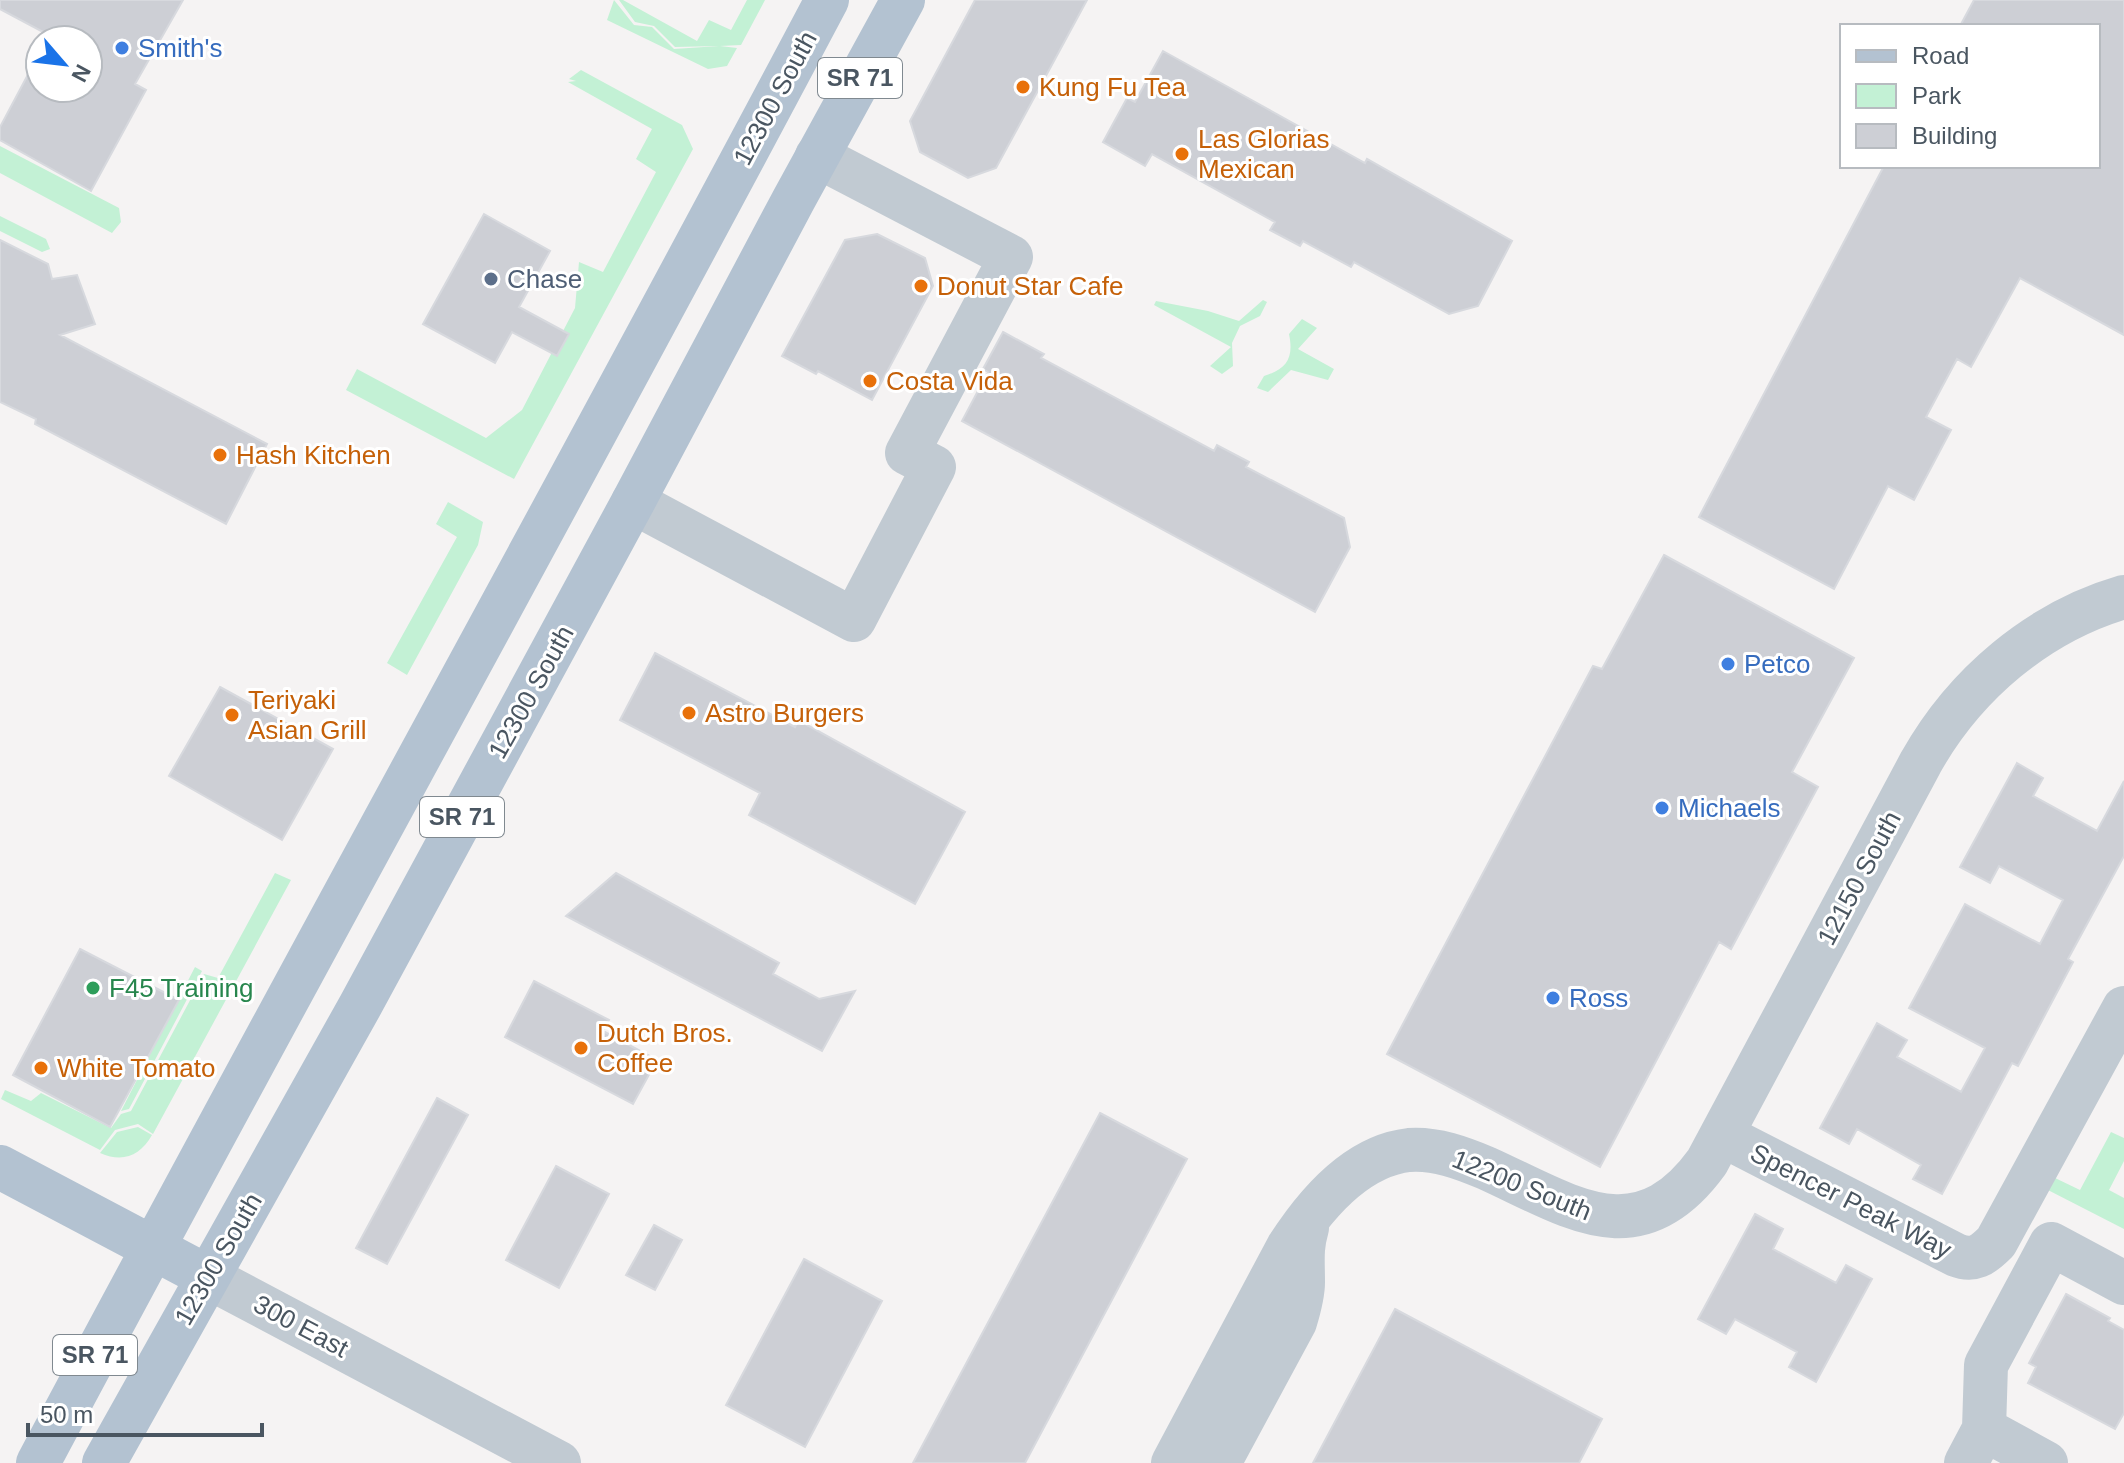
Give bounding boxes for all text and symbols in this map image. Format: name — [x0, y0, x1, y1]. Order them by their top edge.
north arrow — [24, 24, 104, 104]
legend — [1840, 24, 2100, 168]
street label: 12300 South — [727, 26, 823, 170]
place label: Smith's — [138, 33, 222, 63]
marker: Smith's — [113, 39, 131, 57]
text: Road — [1912, 42, 1969, 69]
road number: SR 71 — [818, 58, 902, 98]
text: N — [66, 60, 96, 86]
place label: Kung Fu Tea — [1039, 72, 1187, 102]
marker: Kung Fu Tea — [1014, 78, 1032, 96]
text: Park — [1912, 82, 1962, 109]
text: Building — [1912, 122, 1997, 149]
place label: Las Glorias Mexican — [1198, 124, 1330, 184]
marker: Las Glorias Mexican — [1173, 145, 1191, 163]
place label: Chase — [507, 264, 582, 294]
marker: Chase — [482, 270, 500, 288]
place label: Donut Star Cafe — [937, 271, 1123, 301]
marker: Donut Star Cafe — [912, 277, 930, 295]
place label: Costa Vida — [886, 366, 1013, 396]
marker: Costa Vida — [861, 372, 879, 390]
place label: Hash Kitchen — [236, 440, 391, 470]
marker: Hash Kitchen — [211, 446, 229, 464]
street label: 12300 South — [482, 620, 580, 764]
place label: Petco — [1744, 649, 1811, 679]
marker: Petco — [1719, 655, 1737, 673]
place label: Teriyaki Asian Grill — [248, 685, 366, 745]
place label: Astro Burgers — [705, 698, 864, 728]
marker: Astro Burgers — [680, 704, 698, 722]
marker: Teriyaki Asian Grill — [223, 706, 241, 724]
place label: Michaels — [1678, 793, 1781, 823]
road number: SR 71 — [420, 797, 504, 837]
marker: Michaels — [1653, 799, 1671, 817]
street label: 12150 South — [1811, 806, 1907, 950]
place label: F45 Training — [109, 973, 254, 1003]
marker: F45 Training — [84, 979, 102, 997]
place label: Ross — [1569, 983, 1628, 1013]
marker: Ross — [1544, 989, 1562, 1007]
place label: Dutch Bros. Coffee — [597, 1018, 733, 1078]
marker: Dutch Bros. Coffee — [572, 1039, 590, 1057]
place label: White Tomato — [57, 1053, 215, 1083]
marker: White Tomato — [32, 1059, 50, 1077]
street label: Spencer Peak Way — [1745, 1137, 1957, 1265]
street label: 12200 South — [1448, 1143, 1596, 1227]
street label: 12300 South — [168, 1188, 268, 1330]
street label: 300 East — [249, 1289, 354, 1364]
road number: SR 71 — [53, 1335, 137, 1375]
scale bar — [28, 1387, 262, 1437]
text: 50 m — [40, 1401, 93, 1428]

